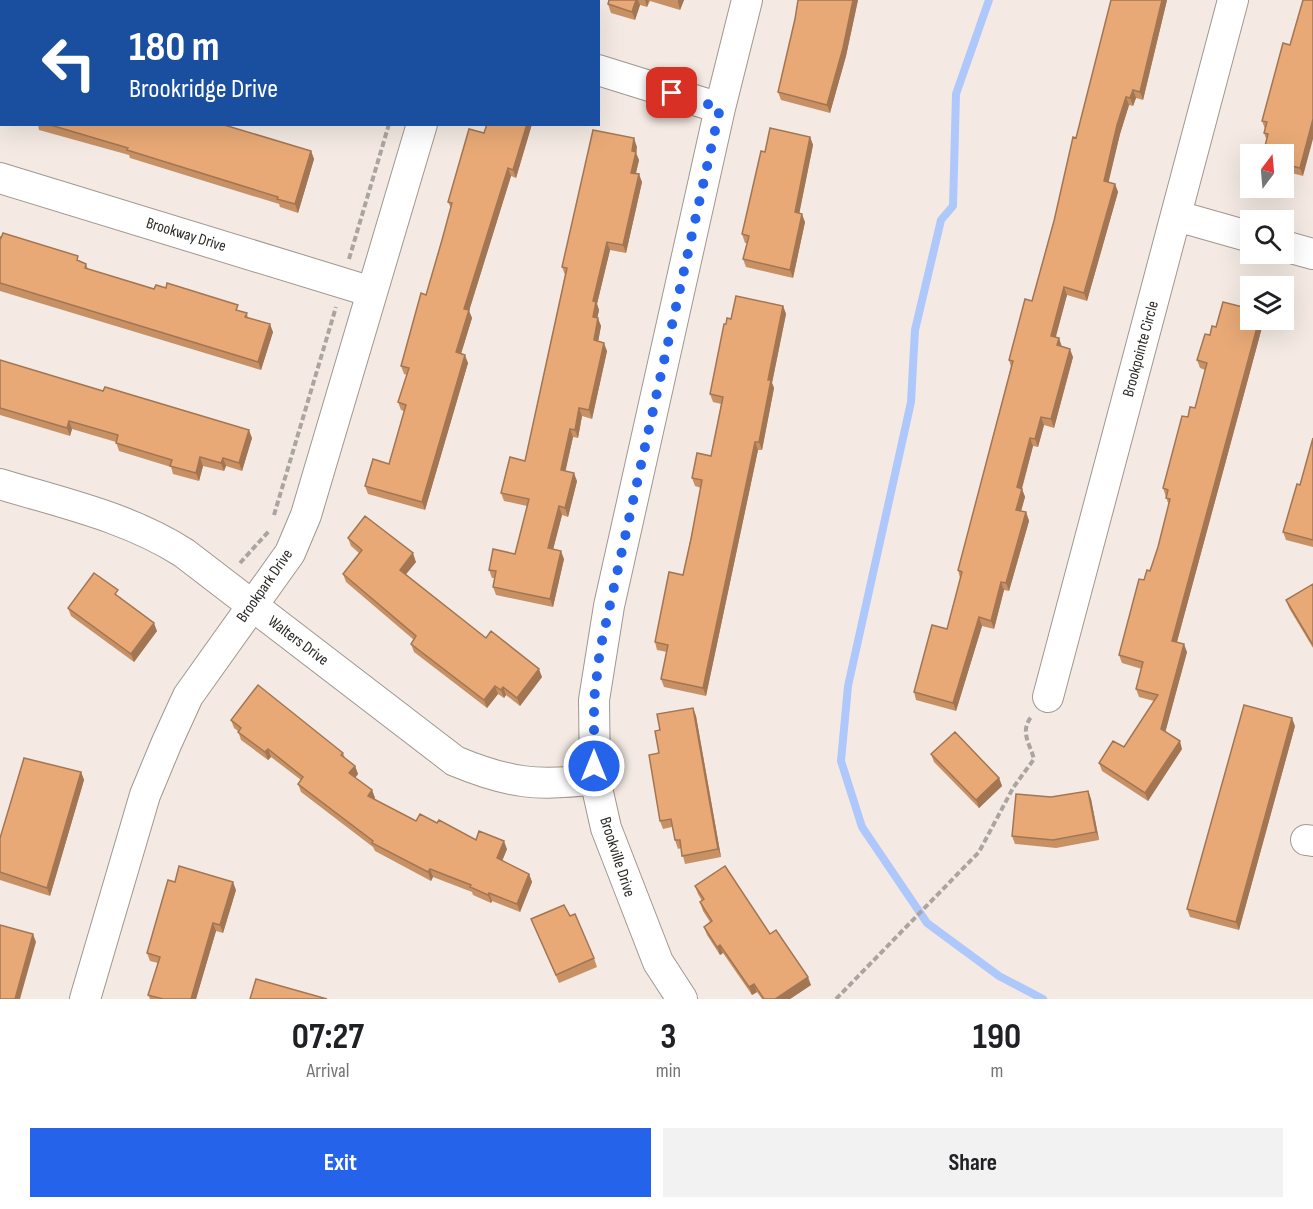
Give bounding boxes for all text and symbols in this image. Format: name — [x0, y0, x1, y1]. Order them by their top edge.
text: 180 m — [129, 22, 220, 73]
icon: left — [30, 24, 108, 102]
pin — [646, 67, 697, 118]
text: Brookridge Drive — [129, 73, 278, 105]
icon: arrive — [655, 76, 688, 109]
north arrow — [1240, 144, 1294, 198]
map controls — [1240, 144, 1294, 330]
button: search — [1240, 210, 1294, 264]
street label: Brookway Drive — [144, 214, 228, 256]
button: layers — [1240, 276, 1294, 330]
street label: Brookpointe Circle — [1119, 299, 1163, 399]
street label: Brookpark Drive — [233, 546, 297, 626]
street label: Walters Drive — [264, 612, 332, 670]
position arrow — [562, 734, 626, 798]
street label: Brookville Drive — [595, 815, 639, 899]
text: 07:27 — [292, 1016, 364, 1059]
text: 3 — [660, 1016, 676, 1059]
text: 190 — [973, 1016, 1021, 1059]
text: Arrival — [306, 1059, 349, 1083]
text: min — [656, 1059, 681, 1083]
text: m — [991, 1059, 1003, 1083]
button: Exit — [30, 1128, 651, 1197]
button: Share — [663, 1128, 1283, 1197]

